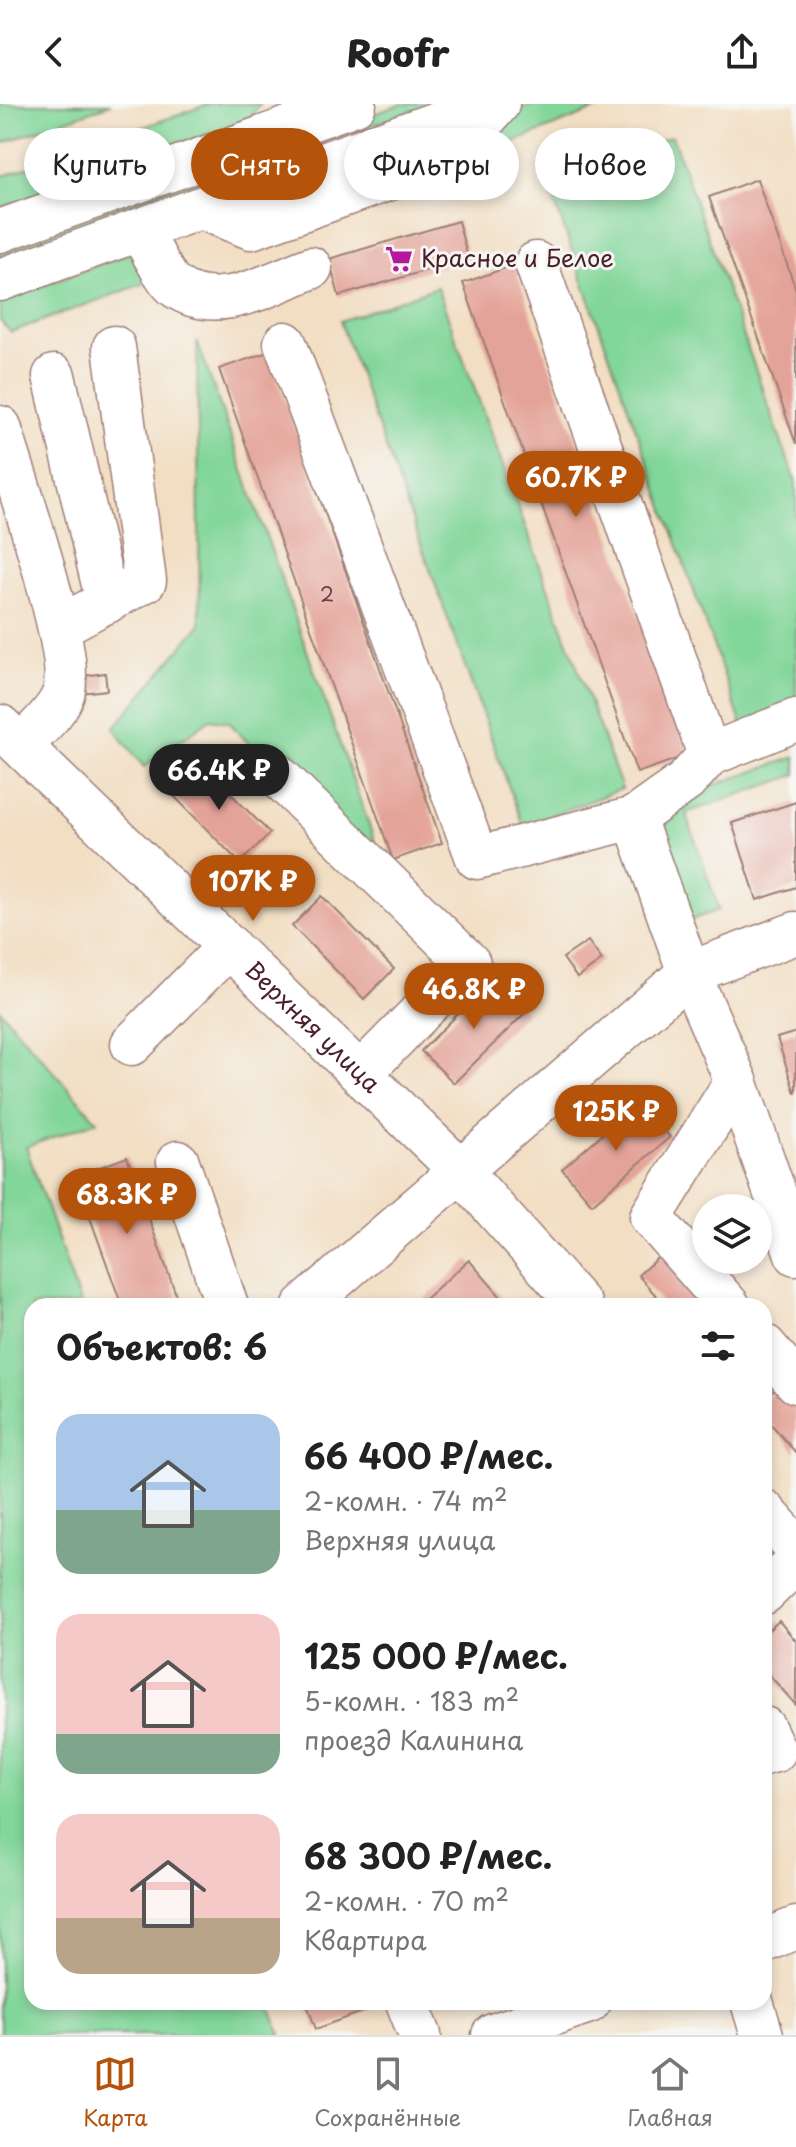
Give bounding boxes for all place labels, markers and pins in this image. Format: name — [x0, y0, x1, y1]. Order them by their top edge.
place label: Красное и Белое — [421, 239, 614, 275]
supermarket icon: Красное и Белое — [384, 244, 414, 274]
pin: 60.7K ₽ — [502, 451, 650, 519]
pin: 66.4K ₽ — [145, 744, 293, 812]
pin: 107K ₽ — [188, 855, 318, 923]
pin: 46.8K ₽ — [400, 963, 548, 1031]
pin: 125K ₽ — [551, 1085, 681, 1153]
pin: 68.3K ₽ — [53, 1168, 201, 1236]

